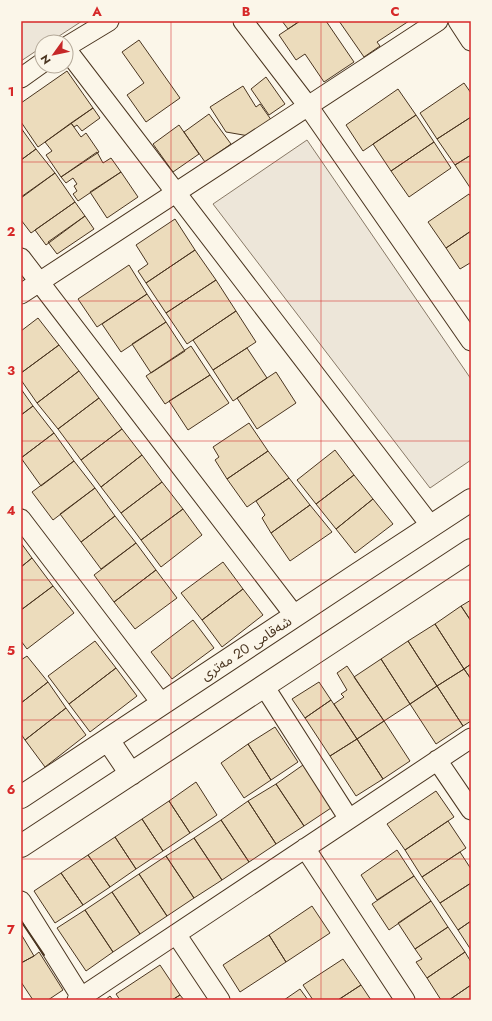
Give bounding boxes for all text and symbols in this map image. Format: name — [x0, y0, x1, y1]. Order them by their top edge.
text: A — [91, 2, 102, 21]
text: B — [242, 2, 251, 21]
text: C — [390, 2, 400, 21]
north arrow — [34, 34, 74, 74]
text: N — [37, 51, 55, 67]
text: 1 — [8, 82, 14, 101]
text: 2 — [7, 222, 15, 241]
text: 3 — [7, 361, 15, 380]
text: 4 — [6, 501, 16, 520]
street label: شەقامی 20 مەتری — [196, 611, 296, 685]
text: 5 — [7, 641, 15, 660]
text: 6 — [7, 780, 16, 799]
text: 7 — [7, 920, 15, 939]

